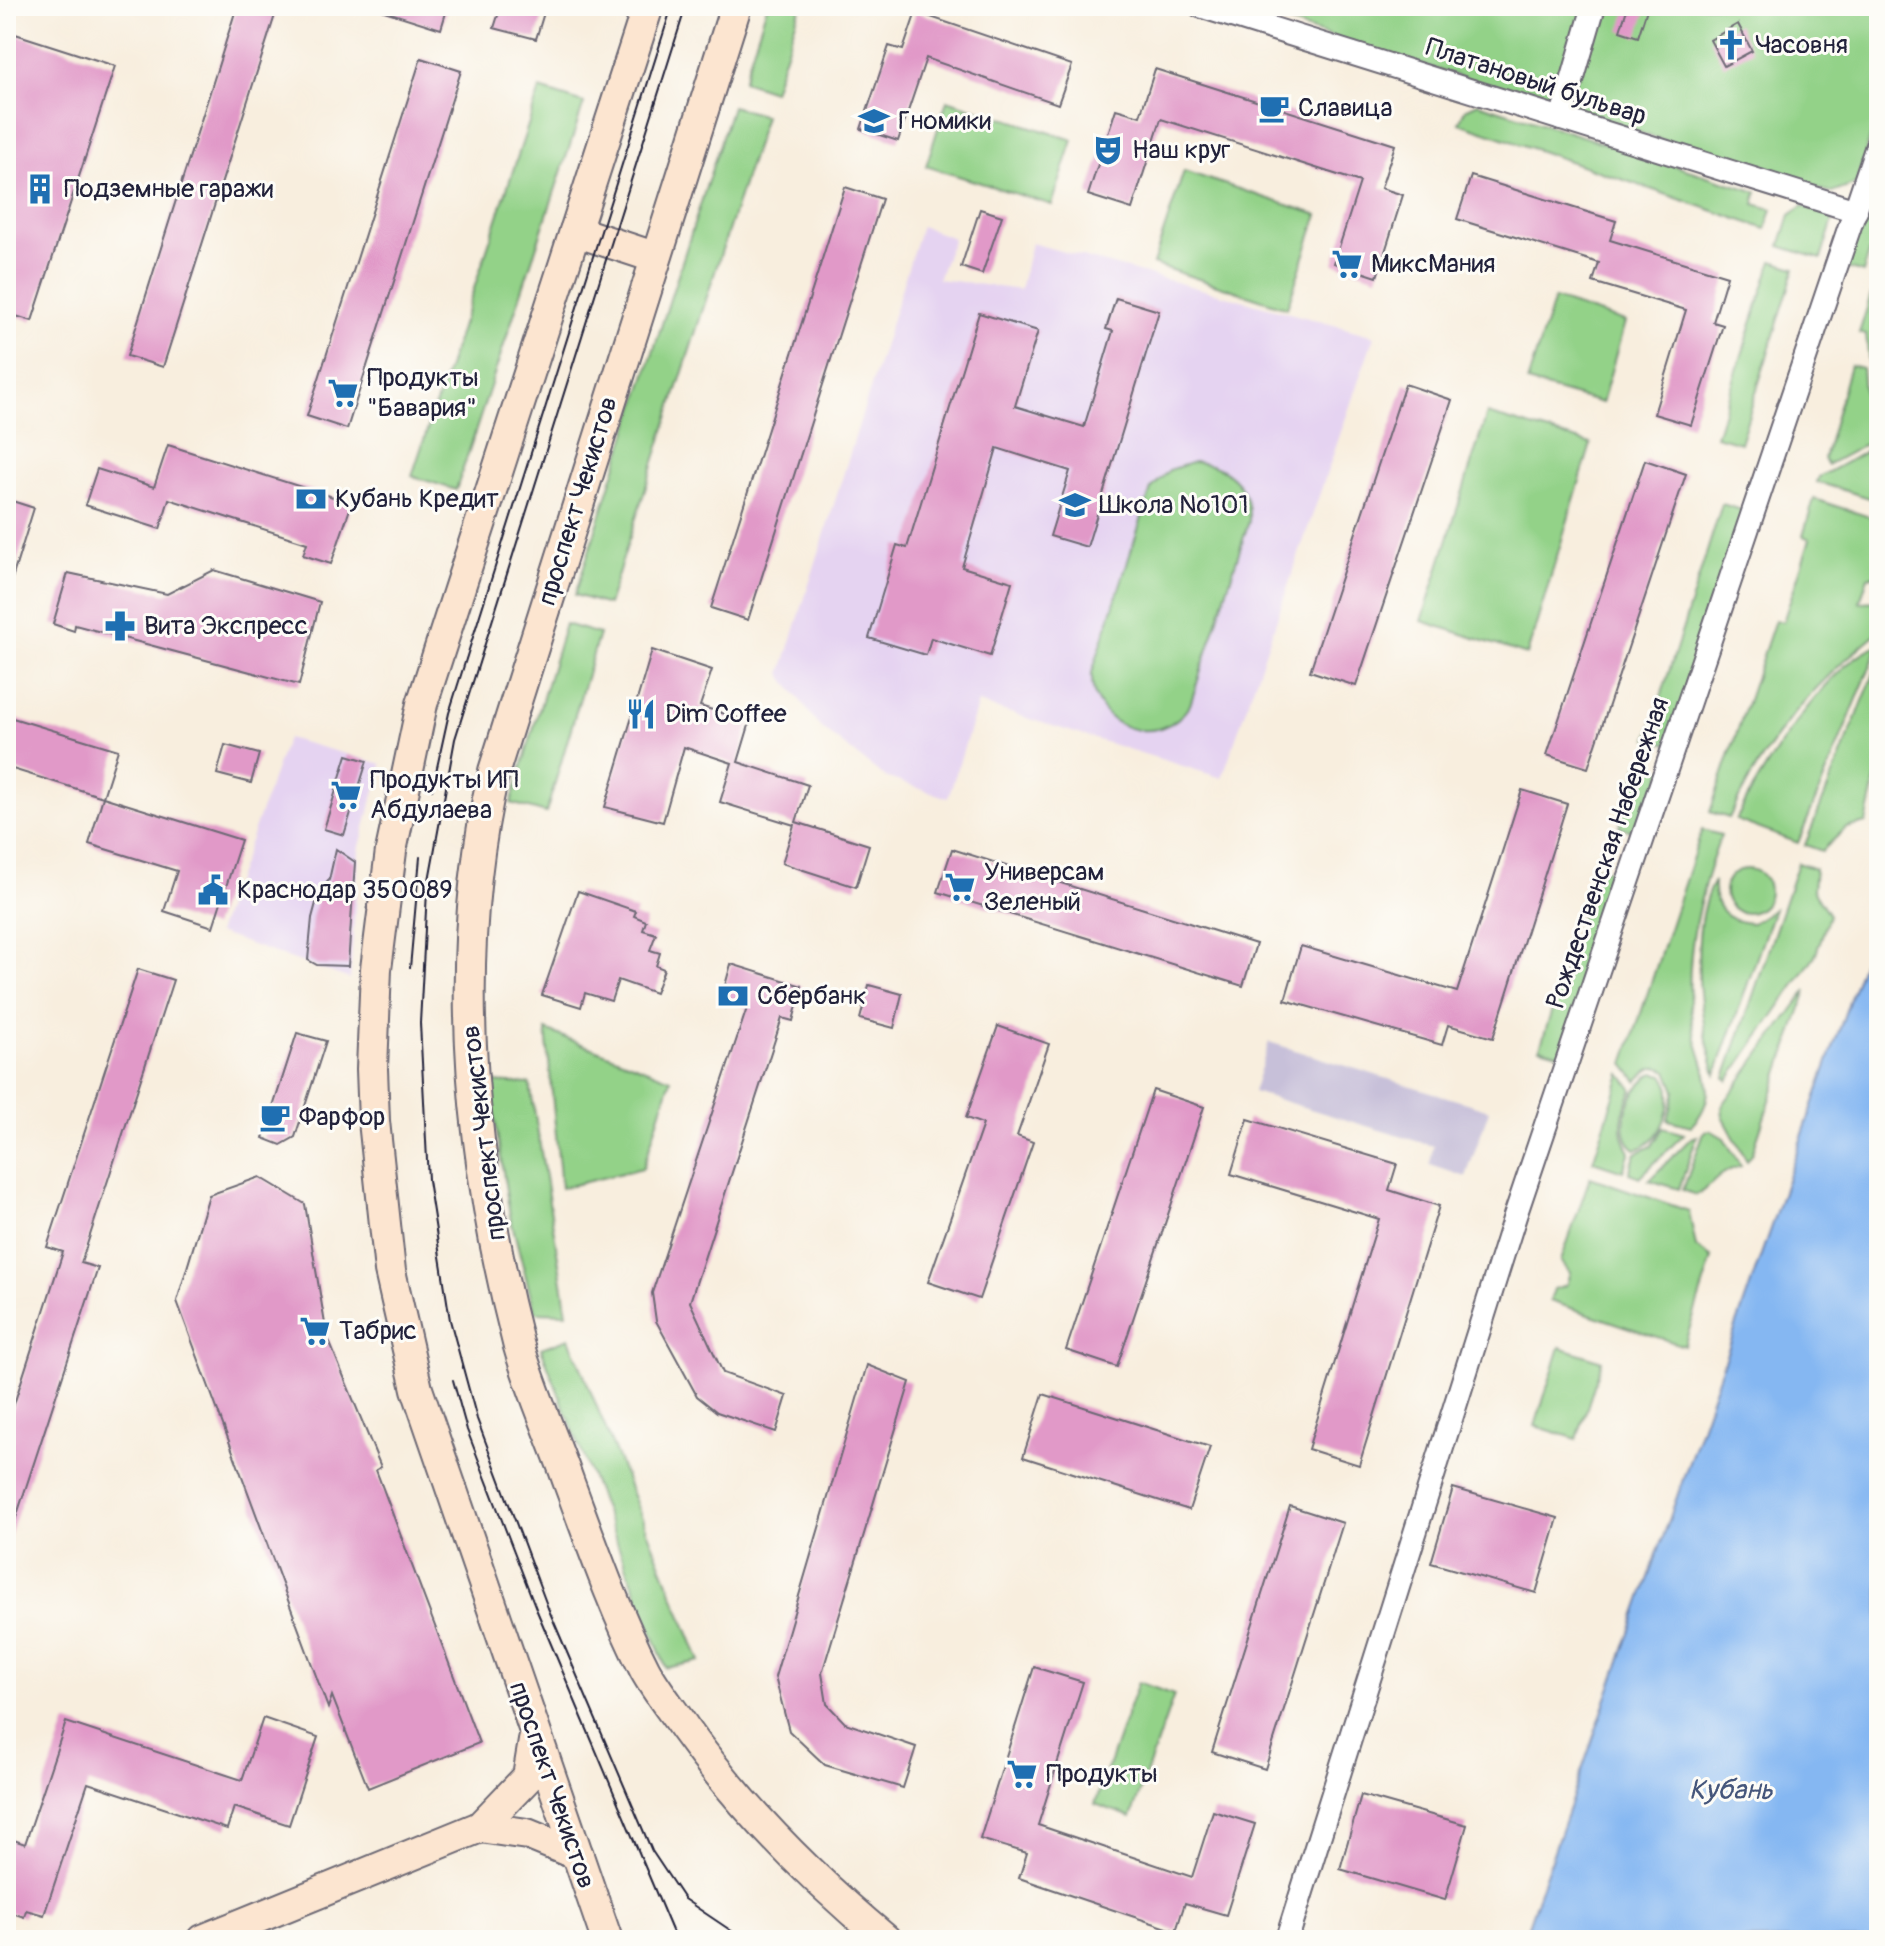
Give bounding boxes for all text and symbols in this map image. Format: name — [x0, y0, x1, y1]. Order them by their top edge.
church icon: Часовня — [1714, 28, 1748, 62]
place label: Часовня — [1755, 29, 1848, 61]
street label: Платановый бульвар — [1422, 31, 1650, 133]
cafe icon: Славица — [1257, 91, 1291, 125]
place label: Славица — [1298, 92, 1393, 124]
school or university icon: Гномики — [857, 104, 891, 138]
place label: Гномики — [898, 105, 992, 137]
theatre icon: Наш круг — [1091, 133, 1125, 167]
place label: Наш круг — [1132, 134, 1230, 166]
building icon: Подземные гаражи — [23, 172, 57, 206]
place label: Подземные гаражи — [64, 173, 274, 205]
supermarket icon: МиксМания — [1330, 247, 1364, 281]
place label: МиксМания — [1371, 248, 1496, 280]
place label: Продукты "Бавария" — [367, 362, 479, 424]
supermarket icon: Продукты "Бавария" — [326, 376, 360, 410]
street label: проспект Чекистов — [531, 393, 625, 609]
bank icon: Кубань Кредит — [294, 482, 328, 516]
place label: Кубань Кредит — [335, 483, 499, 515]
school or university icon: Школа №101 — [1058, 488, 1092, 522]
place label: Школа №101 — [1099, 489, 1249, 521]
pharmacy icon: Вита Экспресс — [103, 609, 137, 643]
place label: Вита Экспресс — [144, 610, 308, 642]
street label: Рождественская Набережная — [1540, 693, 1676, 1013]
restaurant icon: Dim Coffee — [624, 697, 658, 731]
place label: Dim Coffee — [665, 698, 787, 730]
place label: Продукты ИП Абдулаева — [370, 764, 519, 826]
supermarket icon: Продукты ИП Абдулаева — [329, 778, 363, 812]
place label: Универсам Зеленый — [984, 856, 1104, 918]
supermarket icon: Универсам Зеленый — [943, 870, 977, 904]
public building icon: Краснодар 350089 — [196, 873, 230, 907]
place label: Краснодар 350089 — [237, 874, 453, 906]
bank icon: Сбербанк — [716, 979, 750, 1013]
place label: Сбербанк — [757, 980, 866, 1012]
street label: проспект Чекистов — [455, 1024, 513, 1242]
cafe icon: Фарфор — [258, 1100, 292, 1134]
place label: Фарфор — [299, 1101, 385, 1133]
supermarket icon: Табрис — [298, 1314, 332, 1348]
place label: Табрис — [339, 1315, 417, 1347]
street label: проспект Чекистов — [502, 1677, 602, 1893]
supermarket icon: Продукты — [1005, 1757, 1039, 1791]
place label: Продукты — [1046, 1758, 1158, 1790]
water label: Кубань — [1689, 1773, 1773, 1808]

